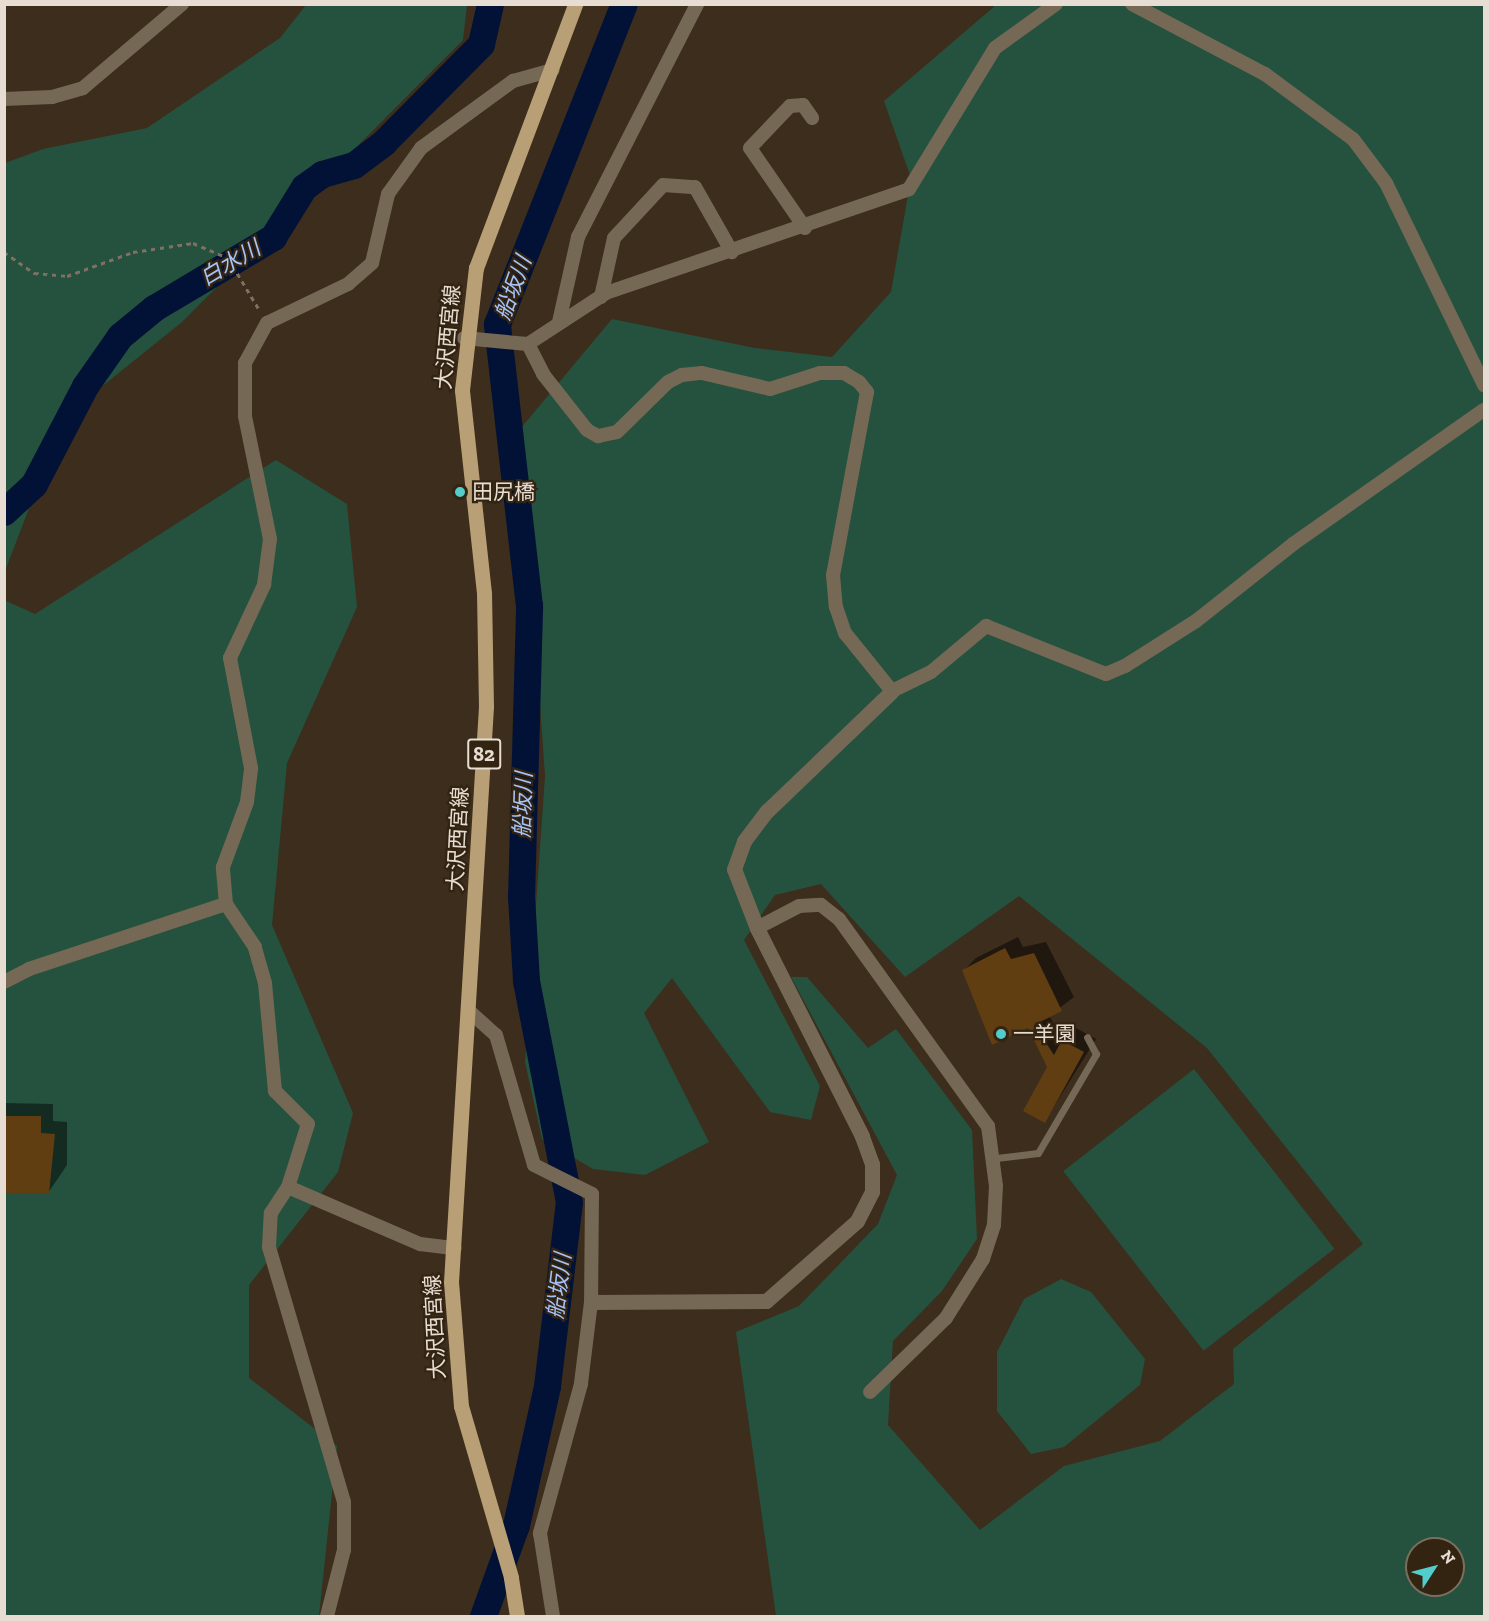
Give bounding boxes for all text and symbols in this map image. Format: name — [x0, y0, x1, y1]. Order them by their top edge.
water label: 白水川 — [195, 235, 265, 291]
water label: 船坂川 — [489, 252, 537, 324]
street label: 大沢西宮線 — [431, 284, 465, 390]
place label: 田尻橋 — [472, 479, 535, 505]
marker: 田尻橋 — [453, 485, 467, 499]
road number: 82 — [466, 737, 502, 771]
water label: 船坂川 — [509, 772, 537, 838]
street label: 大沢西宮線 — [443, 786, 473, 892]
place label: 一羊園 — [1013, 1021, 1076, 1047]
marker: 一羊園 — [994, 1027, 1008, 1041]
water label: 船坂川 — [542, 1252, 576, 1320]
street label: 大沢西宮線 — [420, 1274, 450, 1380]
north arrow — [1405, 1537, 1465, 1597]
text: N — [1437, 1547, 1460, 1568]

